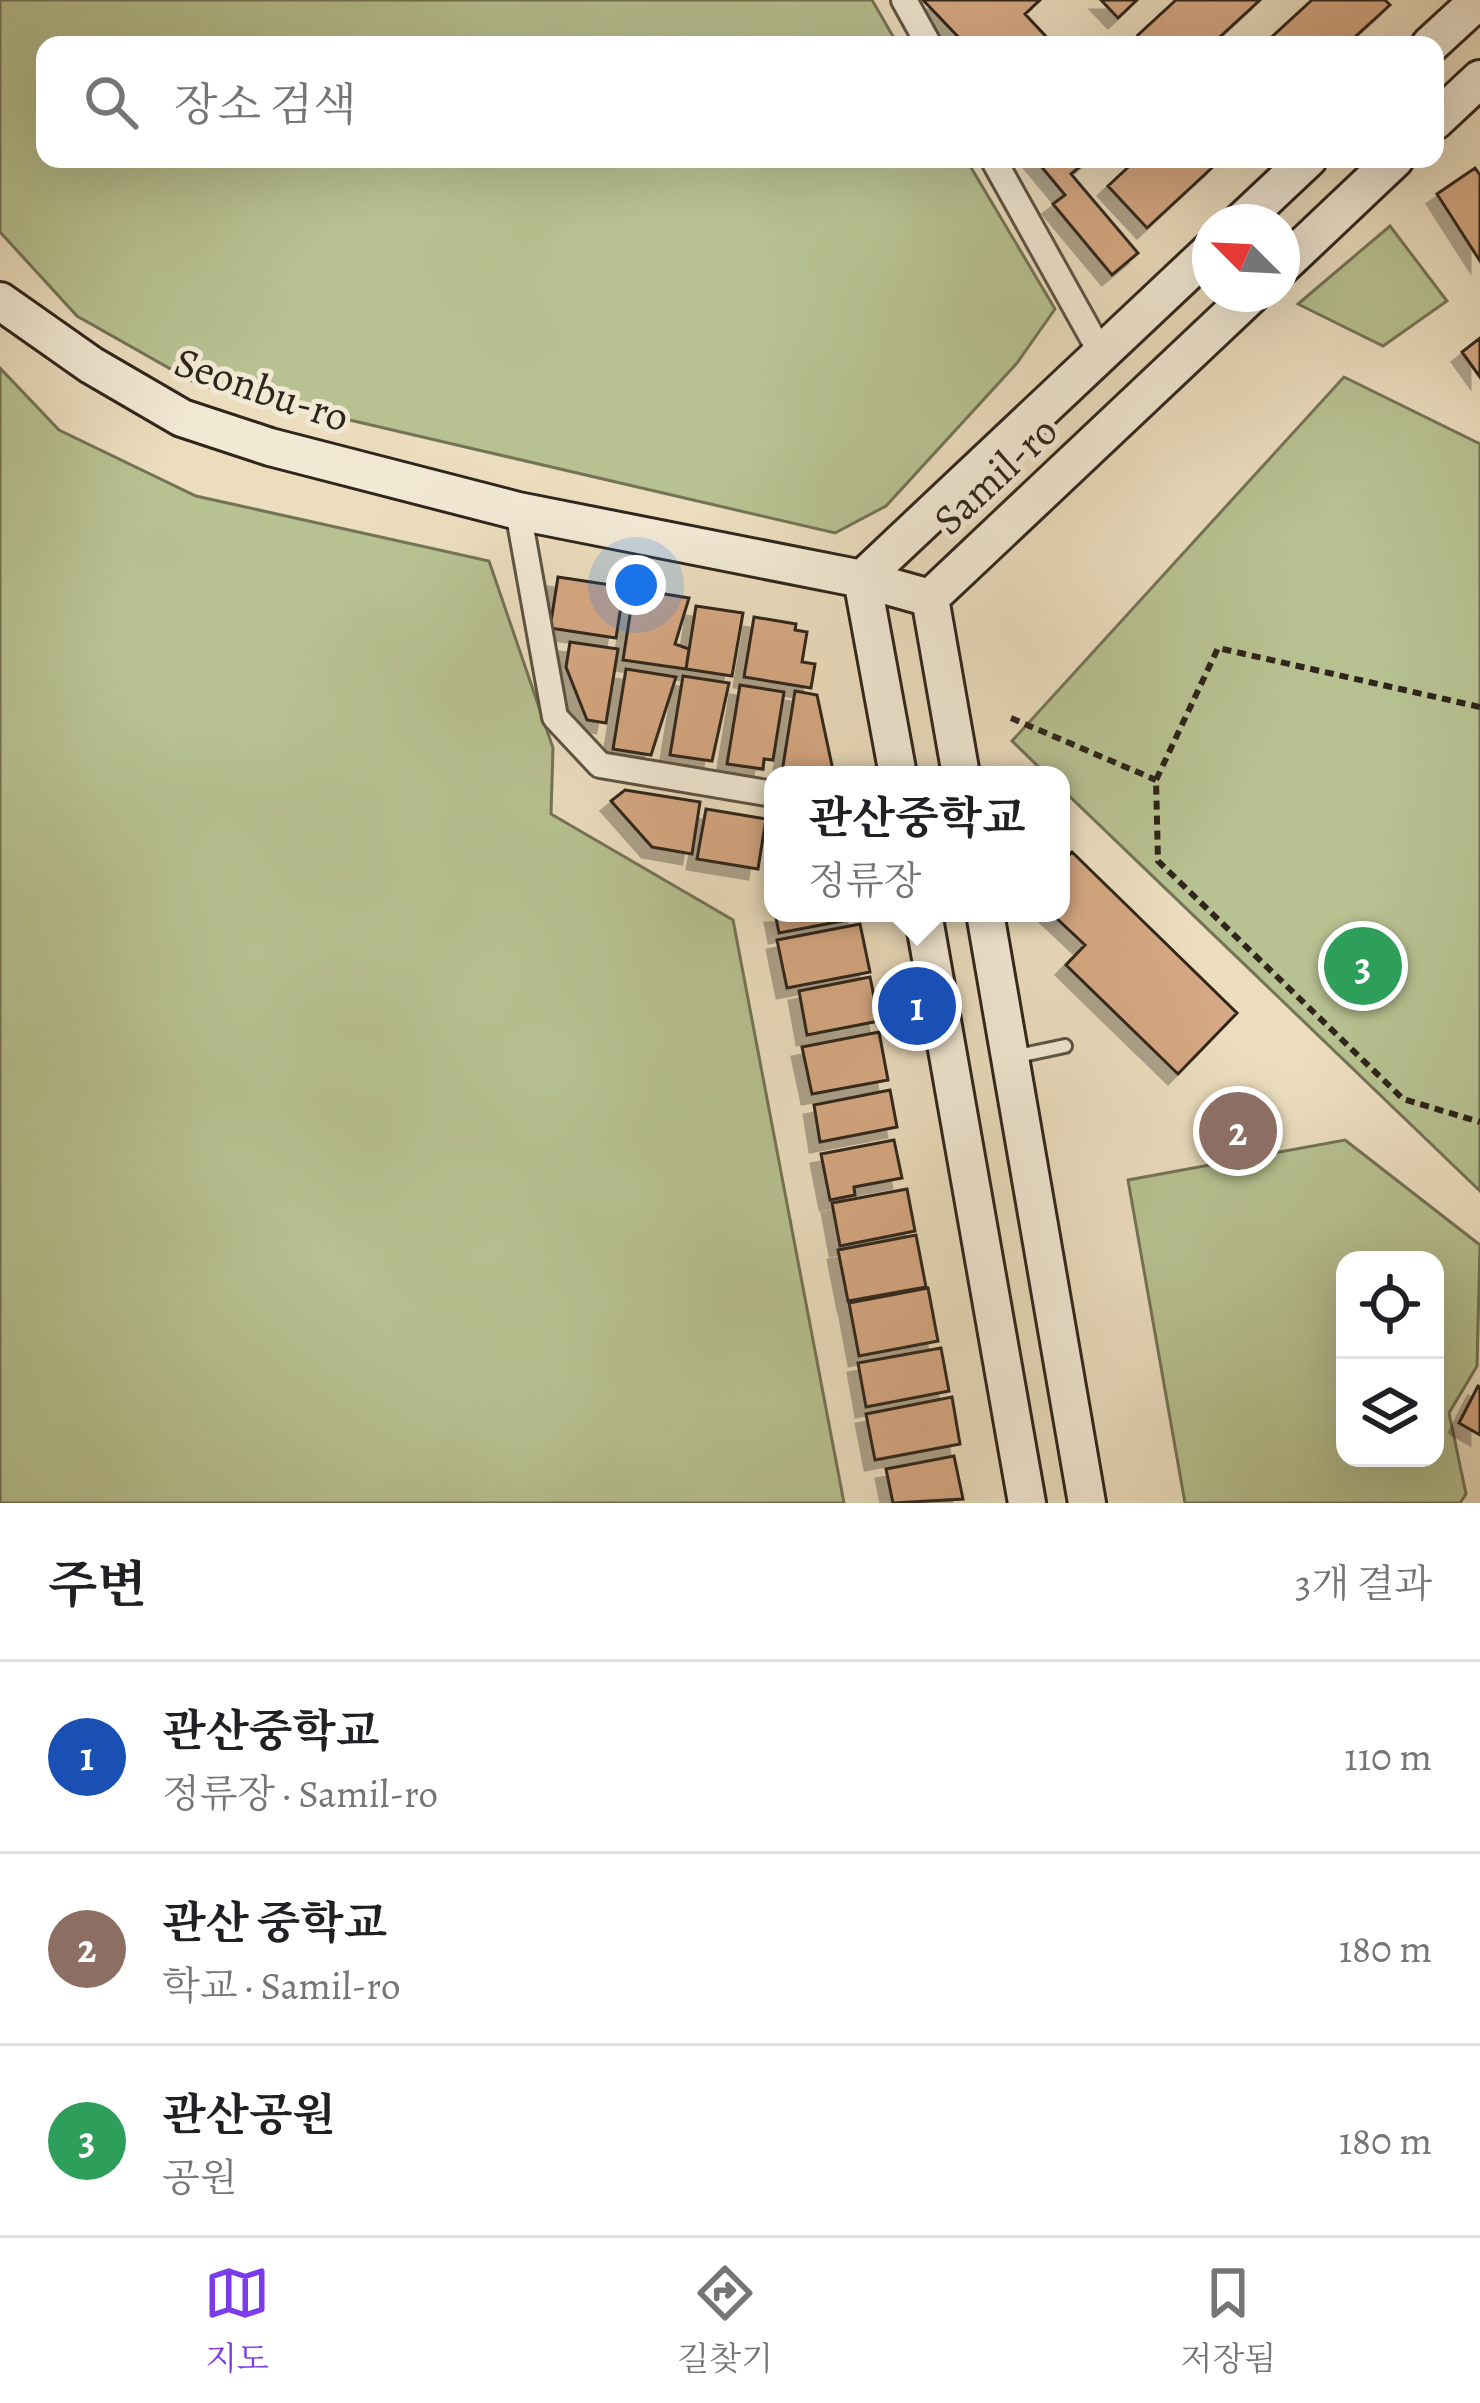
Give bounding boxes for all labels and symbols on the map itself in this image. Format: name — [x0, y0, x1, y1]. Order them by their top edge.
north arrow — [1192, 204, 1300, 312]
street label: Seonbu-ro — [167, 333, 357, 445]
street label: Samil-ro — [921, 403, 1069, 547]
your location — [606, 555, 666, 615]
pin: 3 — [1324, 921, 1402, 1011]
pin: 1 — [878, 961, 956, 1051]
pin: 2 — [1199, 1086, 1277, 1176]

